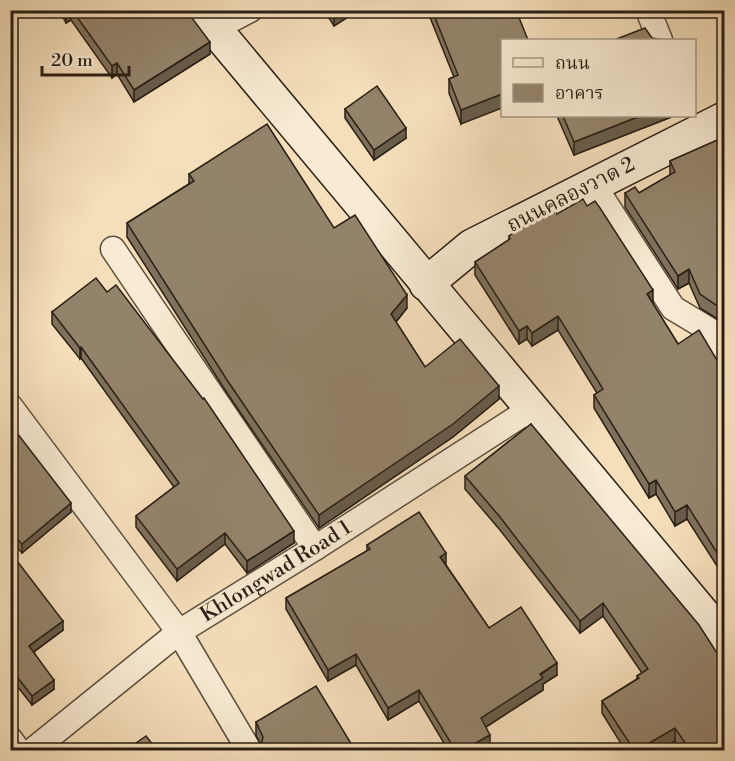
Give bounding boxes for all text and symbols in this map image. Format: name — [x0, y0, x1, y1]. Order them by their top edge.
scale bar — [42, 39, 129, 77]
legend — [501, 39, 696, 117]
text: 20 m — [51, 49, 93, 72]
text: ถนน — [555, 52, 590, 75]
text: อาคาร — [555, 82, 604, 105]
street label: ถนนคลองวาด 2 — [503, 152, 639, 238]
street label: Khlongwad Road 1 — [196, 515, 356, 628]

